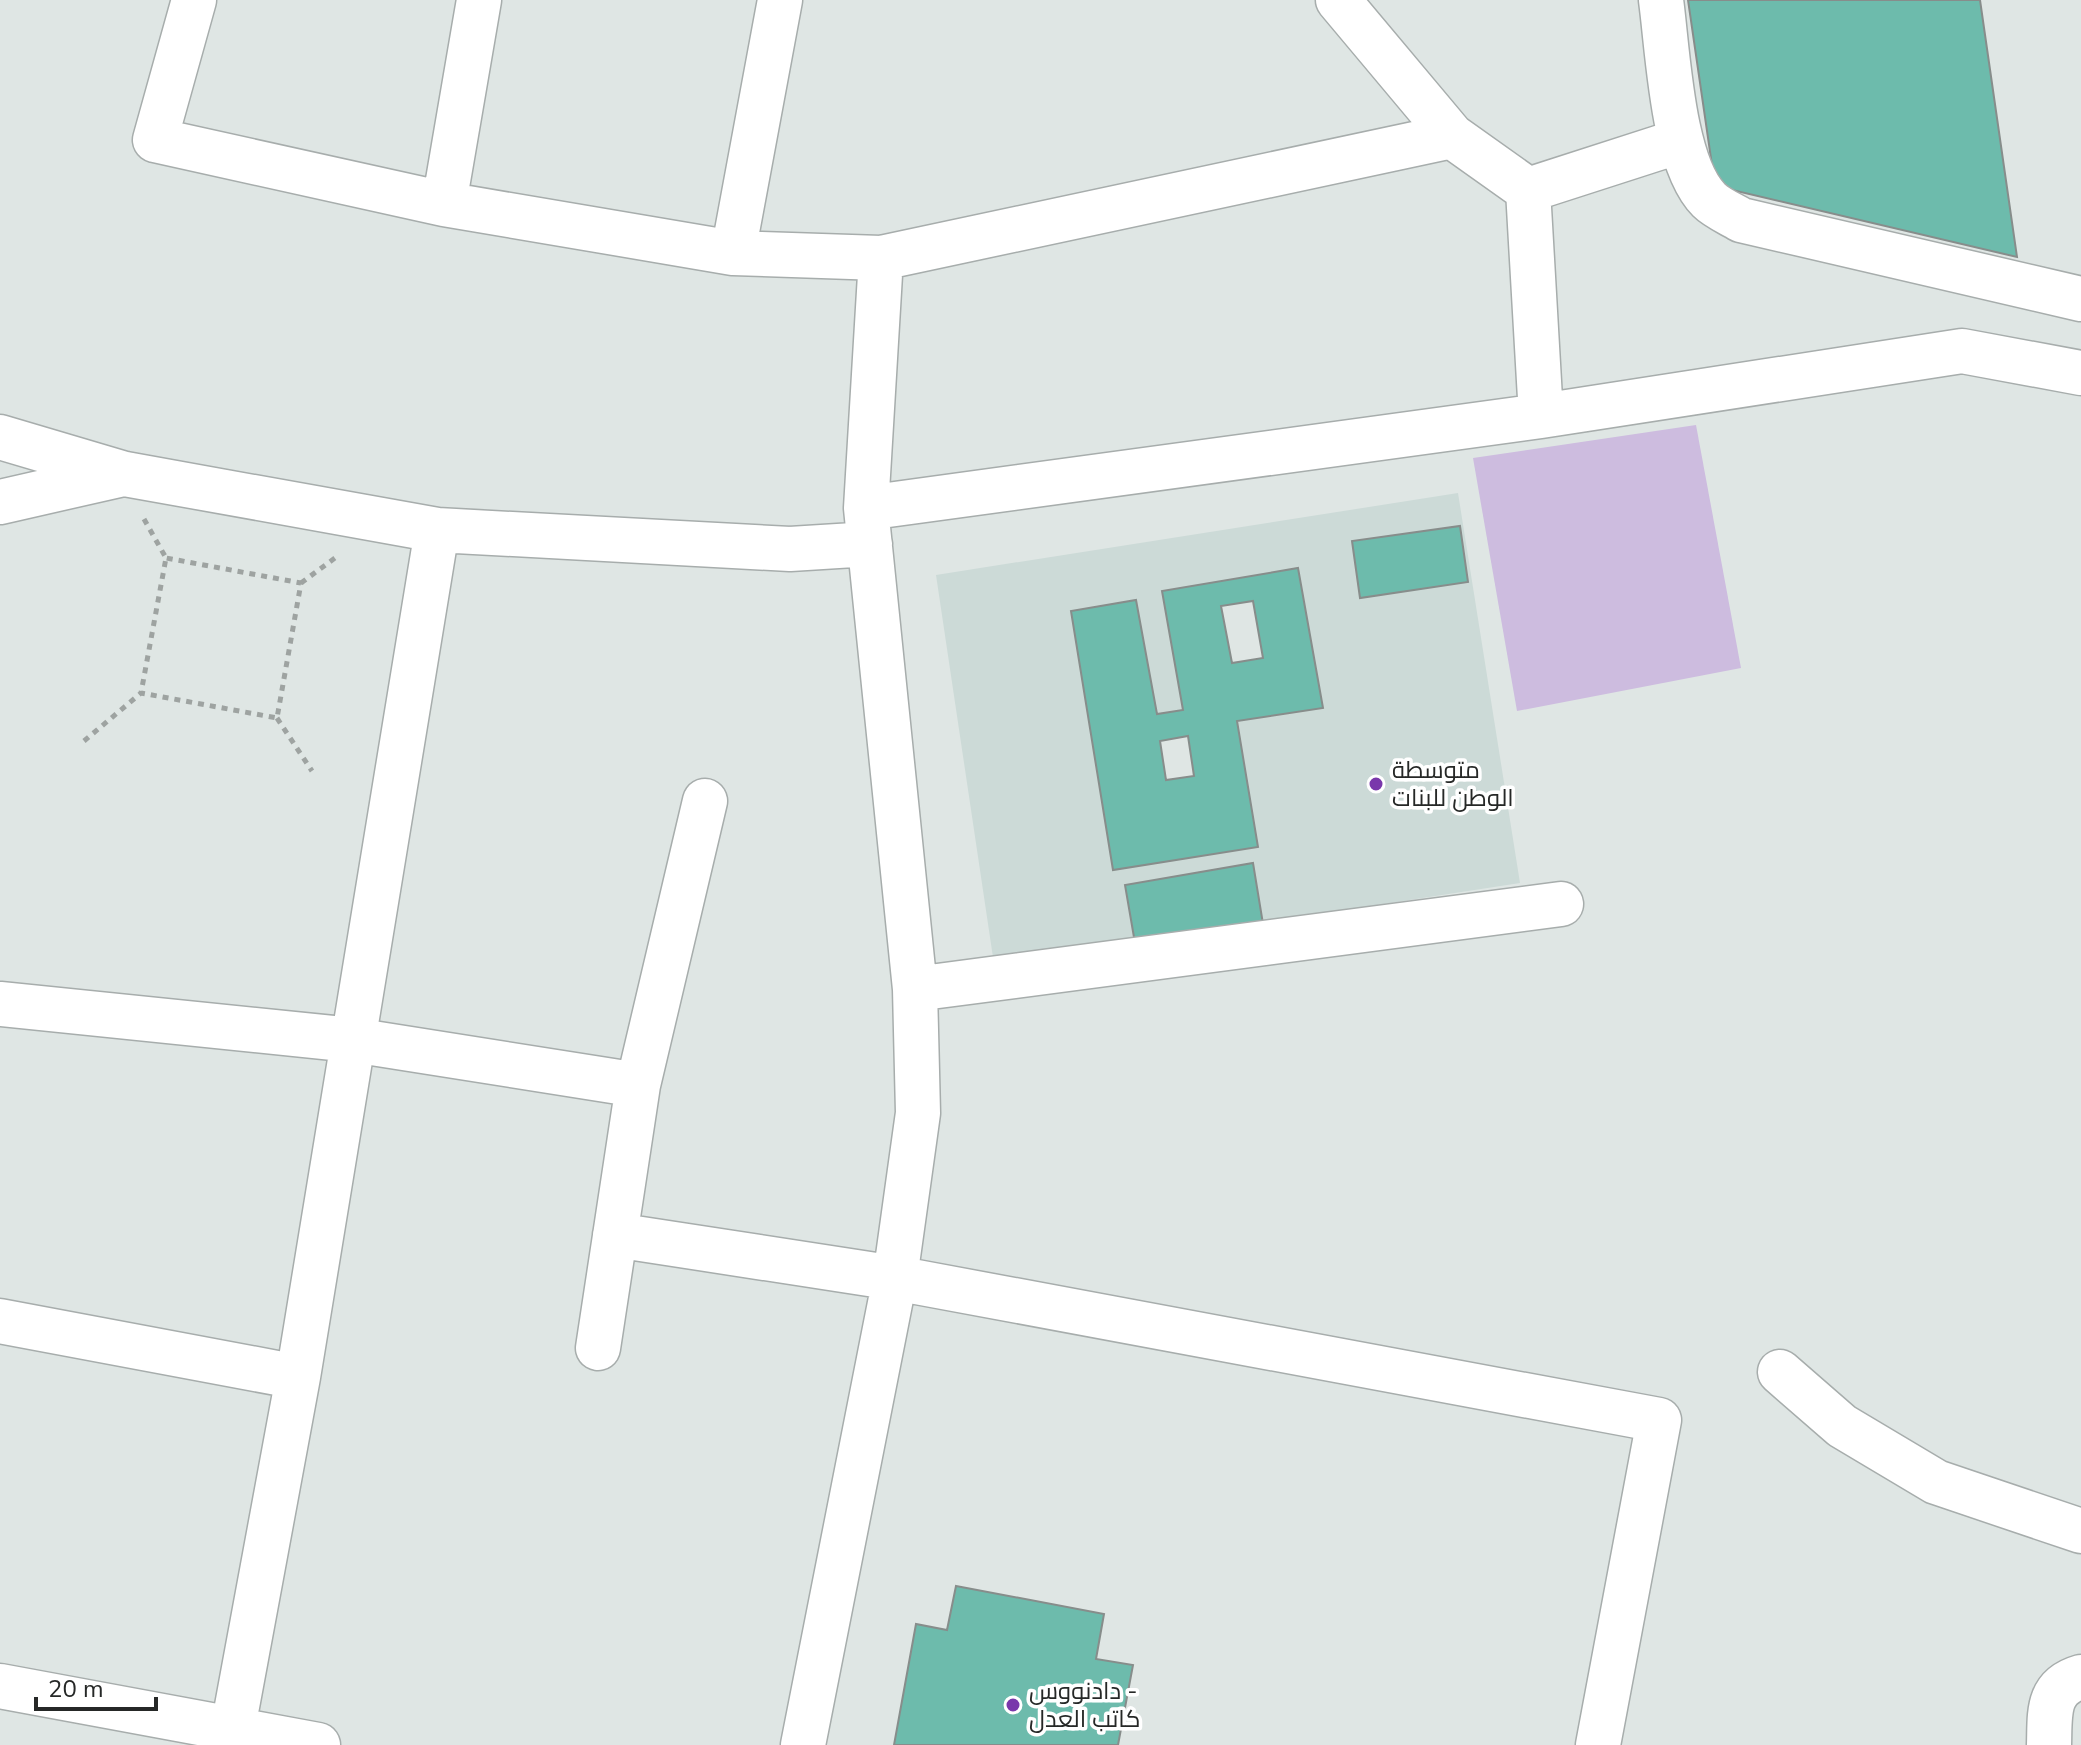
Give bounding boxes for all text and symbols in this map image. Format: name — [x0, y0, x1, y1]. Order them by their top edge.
place label: متوسطة الوطن للبنات — [1392, 754, 1514, 814]
marker: متوسطة الوطن للبنات — [1367, 775, 1385, 793]
scale bar — [36, 1661, 156, 1711]
text: 20 m — [48, 1673, 104, 1705]
place label: دادنووس - کاتب العدل — [1029, 1675, 1140, 1735]
marker: دادنووس - کاتب العدل — [1004, 1696, 1022, 1714]

